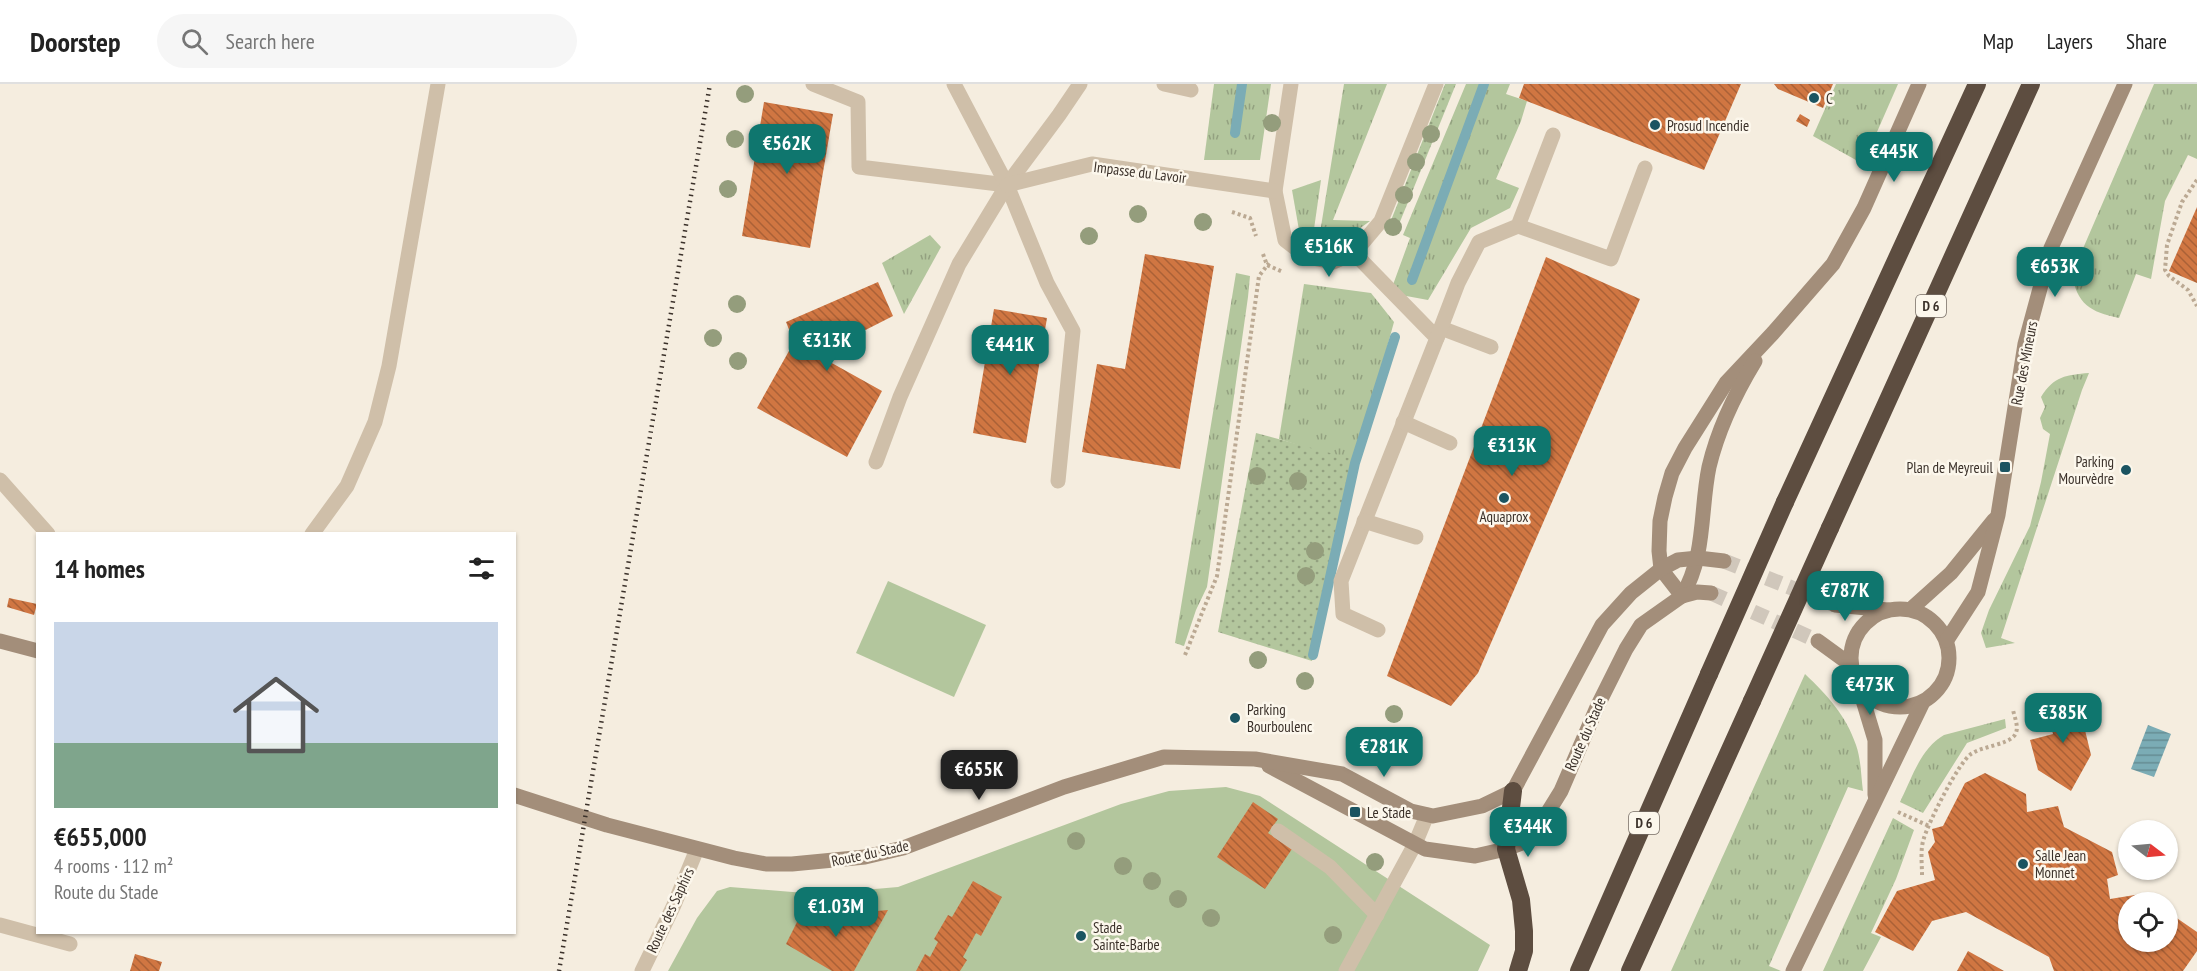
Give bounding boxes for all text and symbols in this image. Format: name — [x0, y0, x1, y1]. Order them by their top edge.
search box — [157, 14, 577, 68]
text: Doorstep — [30, 23, 121, 60]
icon: search — [178, 25, 211, 58]
text: Search here — [226, 27, 315, 55]
text: Map — [1983, 28, 2014, 55]
text: Layers — [2047, 28, 2093, 55]
text: Share — [2126, 28, 2167, 55]
place label: C — [1826, 89, 1833, 108]
marker: C — [1807, 91, 1821, 105]
place label: Prosud Incendie — [1667, 116, 1749, 135]
marker: Prosud Incendie — [1648, 118, 1662, 132]
pin: €562K — [745, 124, 829, 175]
text: €562K — [763, 130, 811, 156]
pin: €445K — [1852, 132, 1936, 183]
text: €445K — [1870, 138, 1918, 164]
street label: Impasse du Lavoir — [1093, 157, 1188, 187]
pin: €516K — [1287, 227, 1371, 278]
text: €516K — [1305, 233, 1353, 259]
pin: €653K — [2013, 247, 2097, 298]
text: €653K — [2031, 253, 2079, 279]
road number: D 6 — [1916, 295, 1946, 317]
street label: Rue des Mineurs — [2007, 319, 2041, 407]
pin: €313K — [785, 321, 869, 372]
pin: €441K — [968, 325, 1052, 376]
text: €313K — [803, 327, 851, 353]
text: €441K — [986, 331, 1034, 357]
pin: €313K — [1470, 426, 1554, 477]
text: €313K — [1488, 432, 1536, 458]
place label: Parking Mourvèdre — [2059, 452, 2114, 488]
place label: Plan de Meyreuil — [1906, 458, 1993, 477]
marker: Plan de Meyreuil — [1998, 460, 2012, 474]
marker: Parking Mourvèdre — [2119, 463, 2133, 477]
marker: Aquaprox — [1497, 491, 1511, 505]
place label: Aquaprox — [1480, 507, 1528, 526]
text: 14 homes — [54, 552, 145, 585]
icon: filters — [465, 552, 498, 585]
pin: €787K — [1803, 571, 1887, 622]
text: €787K — [1821, 577, 1869, 603]
icon: home — [222, 661, 330, 769]
pin: €473K — [1828, 665, 1912, 716]
text: €473K — [1846, 671, 1894, 697]
pin: €385K — [2021, 693, 2105, 744]
street label: Route du Stade — [1560, 694, 1610, 774]
text: €385K — [2039, 699, 2087, 725]
place label: Parking Bourboulenc — [1247, 700, 1313, 736]
marker: Parking Bourboulenc — [1228, 711, 1242, 725]
pin: €281K — [1342, 727, 1426, 778]
text: €281K — [1360, 733, 1408, 759]
pin: €655K — [937, 750, 1021, 801]
text: €655K — [955, 756, 1003, 782]
place label: Le Stade — [1367, 803, 1411, 822]
marker: Le Stade — [1348, 805, 1362, 819]
pin: €344K — [1486, 807, 1570, 858]
road number: D 6 — [1629, 812, 1659, 834]
text: €344K — [1504, 813, 1552, 839]
text: €655,000 — [54, 820, 147, 853]
north arrow — [2118, 820, 2178, 880]
map controls — [2118, 820, 2178, 952]
street label: Route du Stade — [830, 836, 910, 870]
place label: Salle Jean Monnet — [2035, 846, 2086, 882]
text: 4 rooms · 112 m² — [54, 853, 173, 879]
marker: Salle Jean Monnet — [2016, 857, 2030, 871]
street label: Route des Saphirs — [642, 864, 698, 956]
text: Route du Stade — [54, 879, 159, 905]
pin: €1.03M — [787, 887, 885, 938]
button: locate — [2118, 892, 2178, 952]
text: €1.03M — [808, 893, 864, 919]
place label: Stade Sainte-Barbe — [1093, 918, 1160, 954]
marker: Stade Sainte-Barbe — [1074, 929, 1088, 943]

